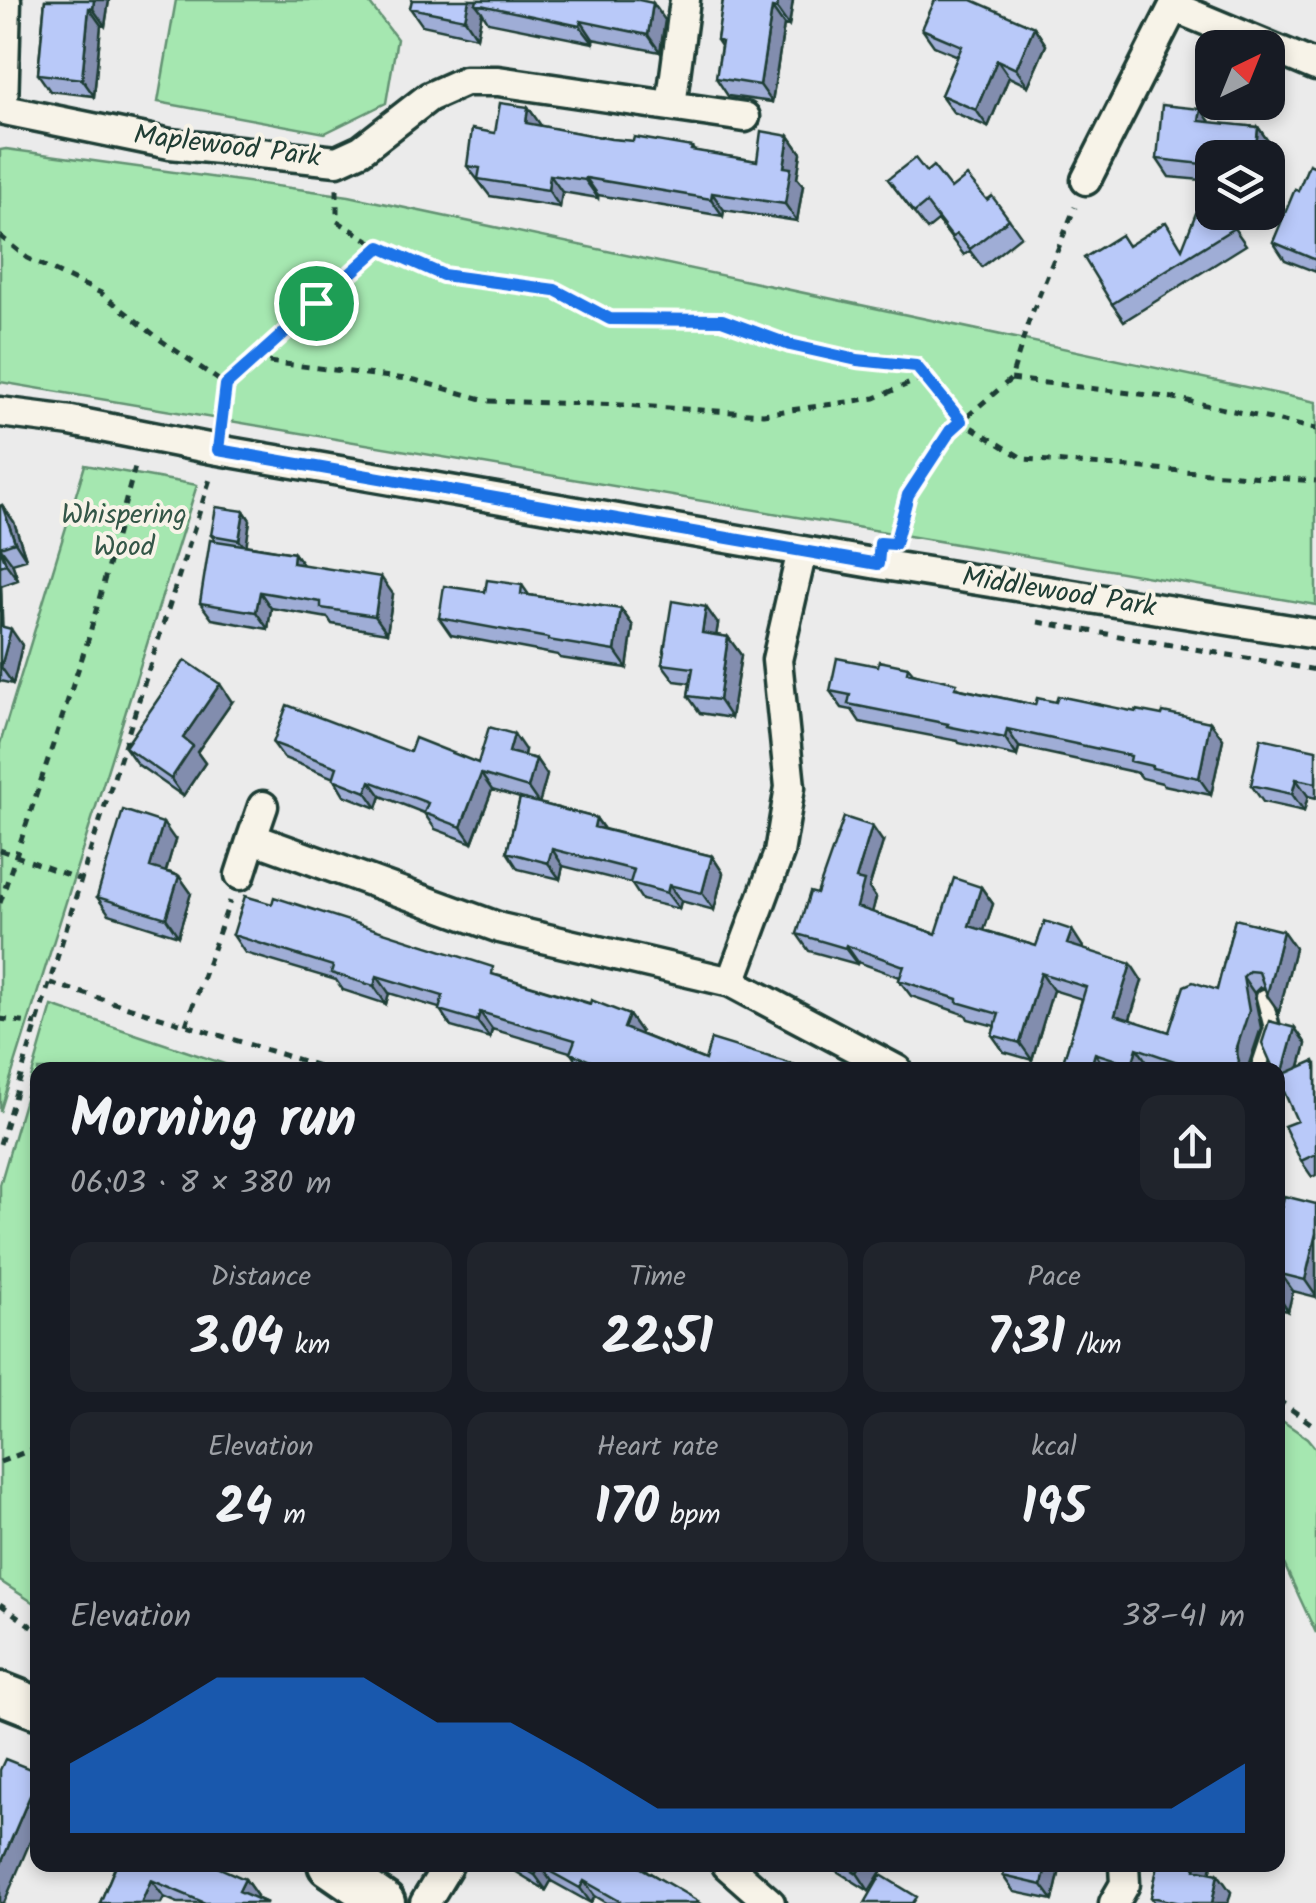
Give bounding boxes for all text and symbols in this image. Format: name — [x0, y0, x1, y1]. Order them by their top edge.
north arrow — [1195, 30, 1285, 120]
map controls — [1195, 30, 1285, 230]
street label: Maplewood Park — [131, 113, 324, 181]
button: layers — [1195, 140, 1285, 230]
pin — [274, 261, 359, 346]
icon: arrive — [289, 276, 344, 331]
park label: Whispering Wood — [61, 493, 187, 570]
street label: Middlewood Park — [959, 555, 1160, 631]
text: Morning run — [70, 1078, 357, 1165]
button: share — [1140, 1095, 1245, 1200]
text: 06:03 · 8 × 380 m — [70, 1159, 332, 1210]
text: Distance — [211, 1255, 311, 1300]
text: Time — [629, 1255, 686, 1300]
text: Pace — [1027, 1255, 1081, 1300]
text: 3.04 — [191, 1300, 284, 1380]
text: 22:51 — [602, 1300, 713, 1380]
text: 7:31 — [987, 1300, 1065, 1380]
text: km — [284, 1323, 330, 1368]
text: /km — [1065, 1323, 1122, 1368]
text: Elevation — [208, 1425, 314, 1470]
text: Heart rate — [597, 1425, 718, 1470]
text: kcal — [1031, 1425, 1077, 1470]
text: 24 — [216, 1470, 272, 1550]
text: 170 — [595, 1470, 659, 1550]
text: 195 — [1021, 1470, 1087, 1550]
text: m — [272, 1493, 306, 1538]
text: bpm — [659, 1493, 720, 1538]
text: Elevation — [70, 1592, 191, 1643]
text: 38–41 m — [1122, 1592, 1245, 1643]

